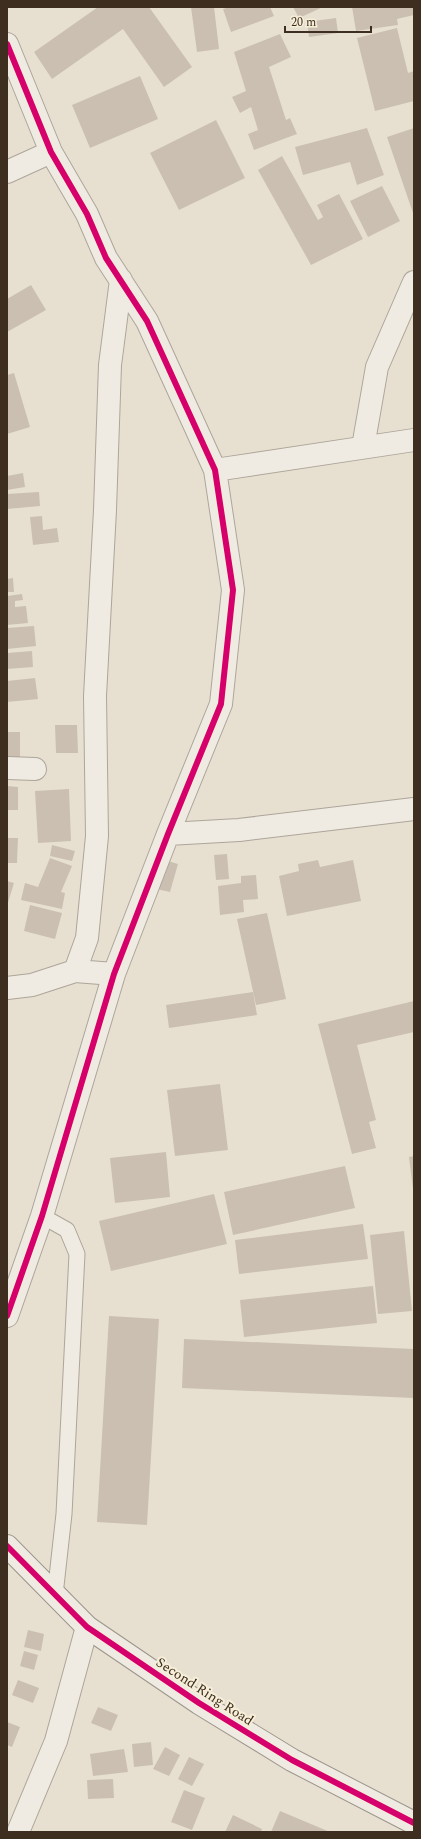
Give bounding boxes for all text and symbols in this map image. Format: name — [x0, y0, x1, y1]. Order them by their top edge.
scale bar — [285, 8, 371, 34]
text: 20 m — [291, 13, 316, 32]
street label: Second Ring Road — [152, 1652, 258, 1731]

